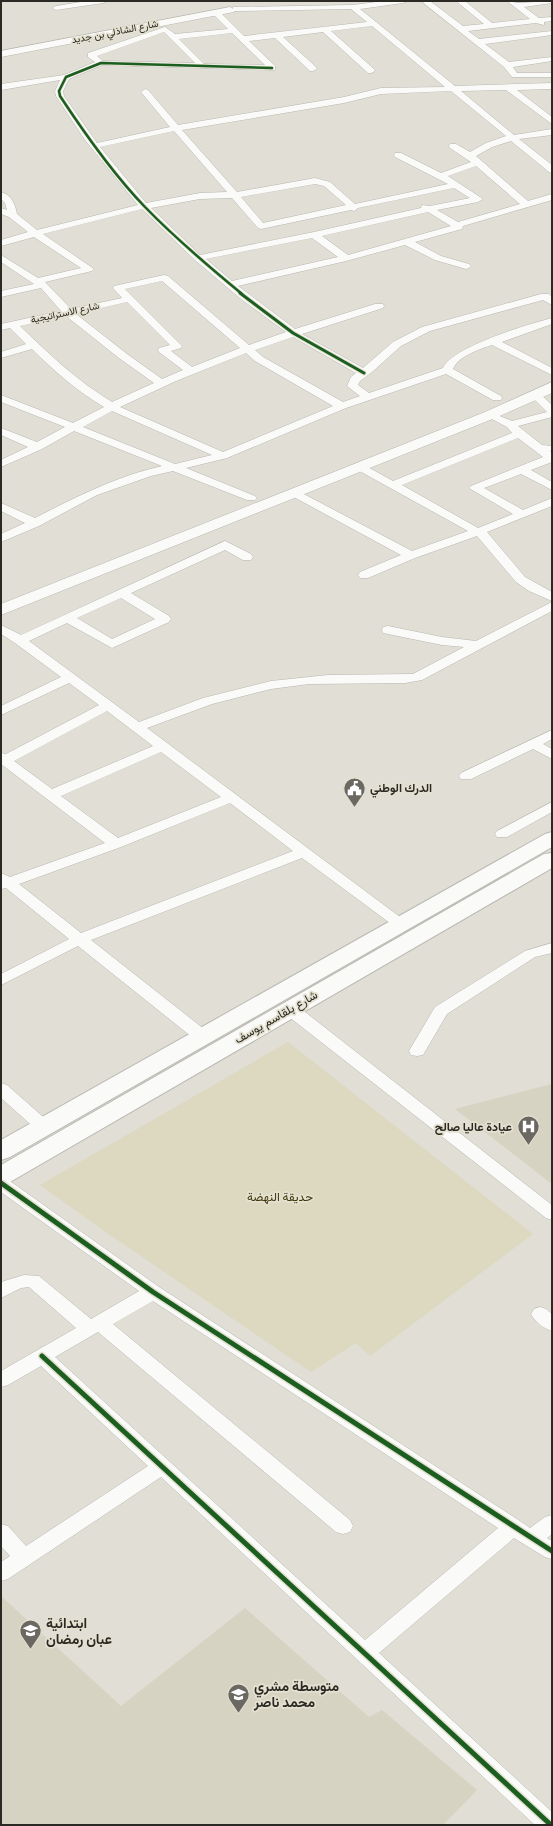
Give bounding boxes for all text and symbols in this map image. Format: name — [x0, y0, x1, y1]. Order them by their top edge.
street label: شارع الشاذلي بن جديد — [71, 18, 160, 48]
street label: شارع الاستراتيجية — [30, 300, 100, 326]
public building icon: الدرك الوطني — [342, 775, 368, 808]
place label: الدرك الوطني — [370, 781, 432, 798]
street label: شارع بلقاسم يوسف — [232, 988, 321, 1048]
hospital icon: عيادة عاليا صالح — [515, 1114, 541, 1147]
place label: عيادة عاليا صالح — [435, 1120, 512, 1135]
park label: حديقة النهضة — [247, 1190, 313, 1205]
place label: ابتدائية عبان رمضان — [46, 1615, 112, 1648]
school or university icon: ابتدائية عبان رمضان — [18, 1618, 44, 1651]
place label: متوسطة مشري محمد ناصر — [253, 1678, 339, 1711]
school or university icon: متوسطة مشري محمد ناصر — [225, 1681, 251, 1714]

